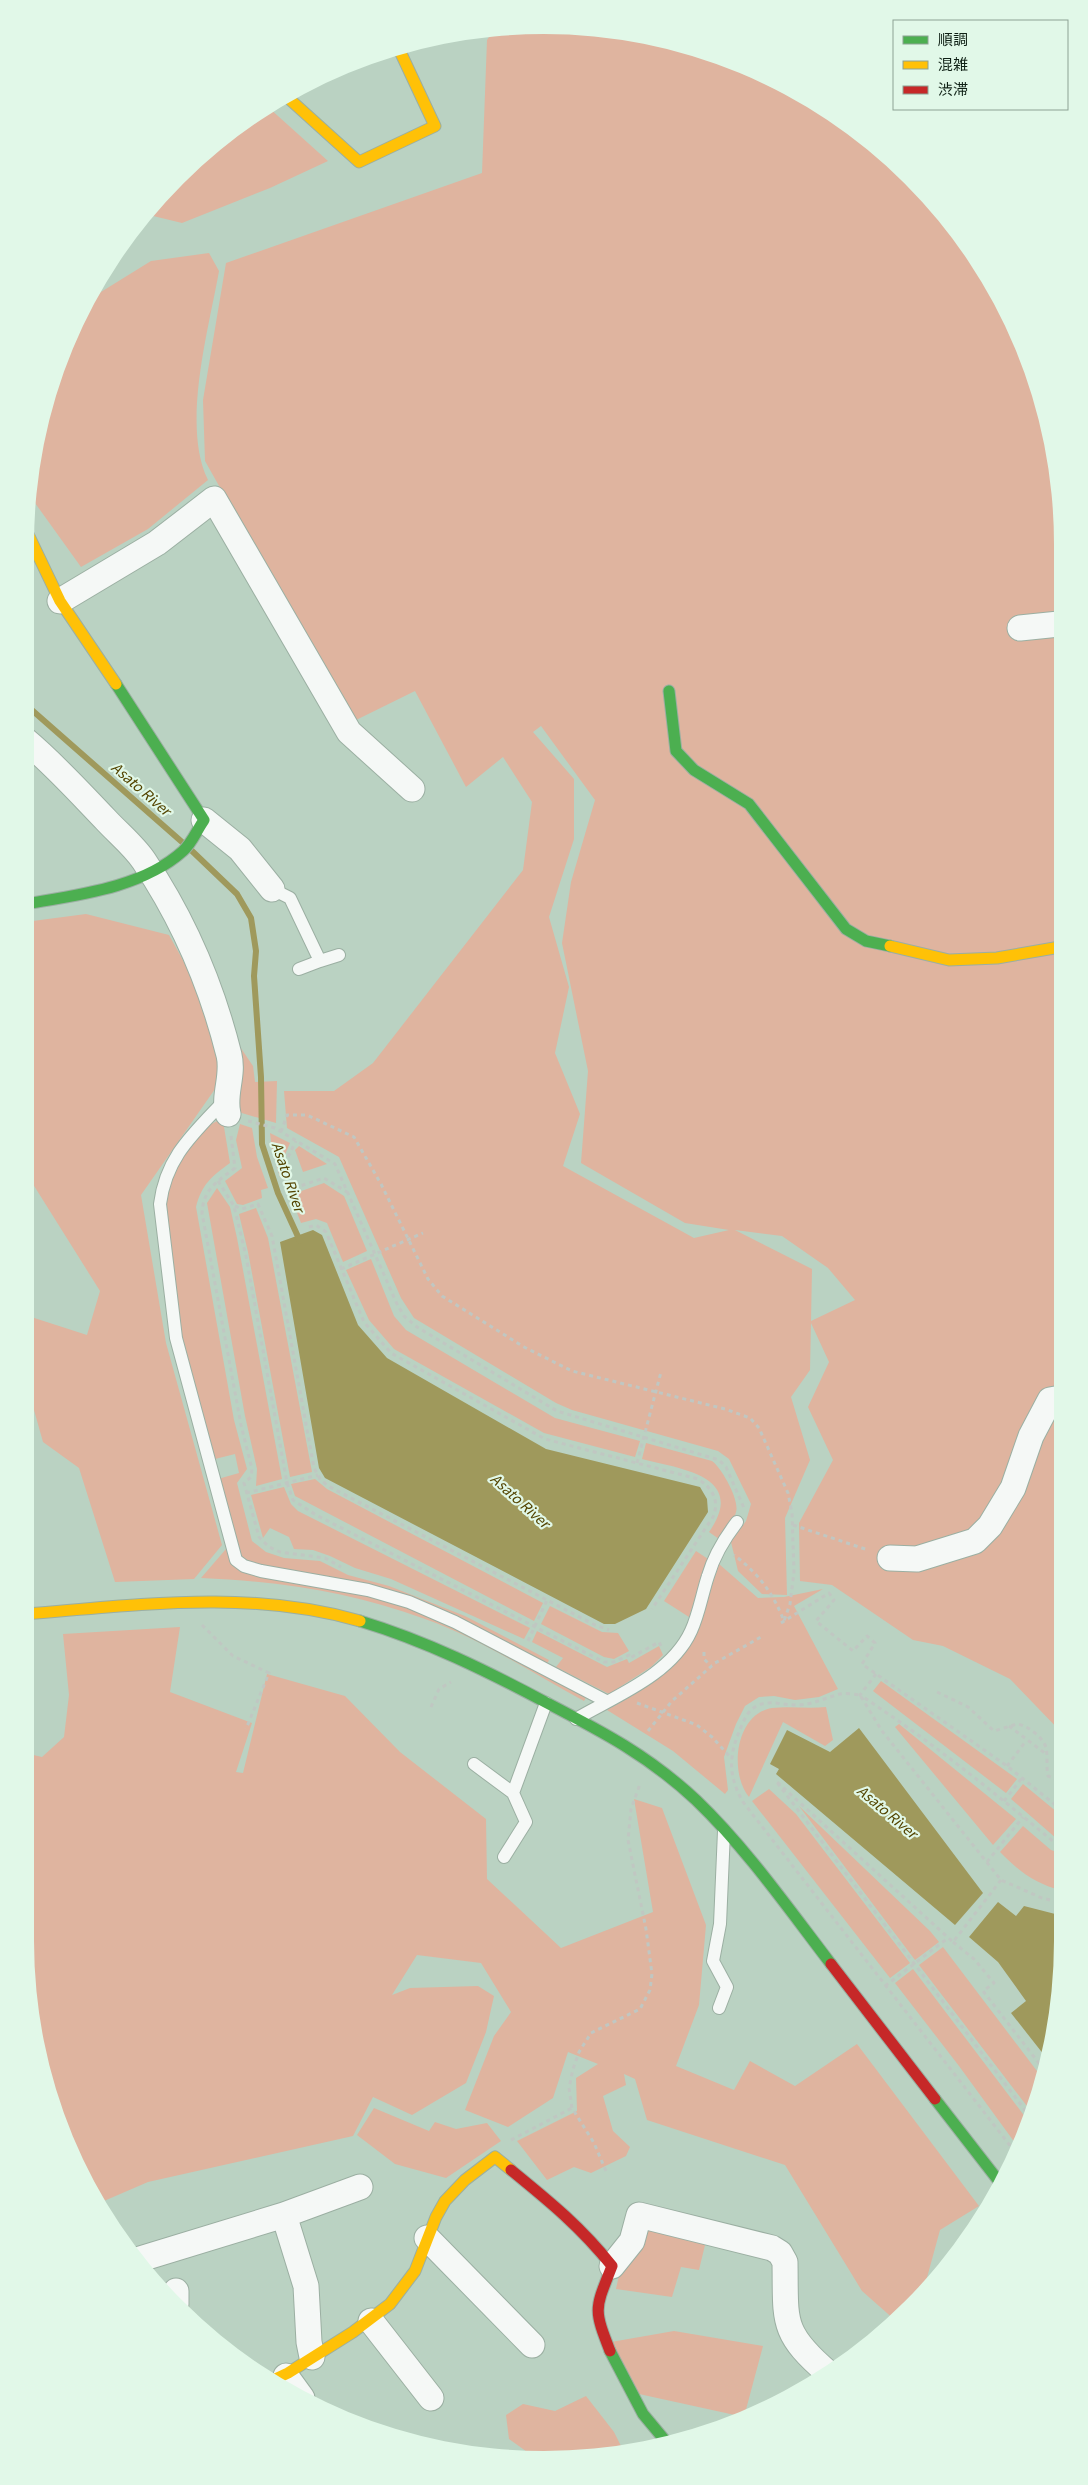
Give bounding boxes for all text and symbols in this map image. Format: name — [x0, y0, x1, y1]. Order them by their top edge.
legend — [893, 20, 1068, 110]
text: 順調 — [938, 28, 968, 49]
text: 混雑 — [938, 53, 968, 74]
text: 渋滞 — [938, 78, 968, 99]
water label: Asato River — [108, 757, 178, 821]
water label: Asato River — [268, 1139, 311, 1217]
water label: Asato River — [487, 1468, 556, 1534]
water label: Asato River — [853, 1780, 924, 1844]

